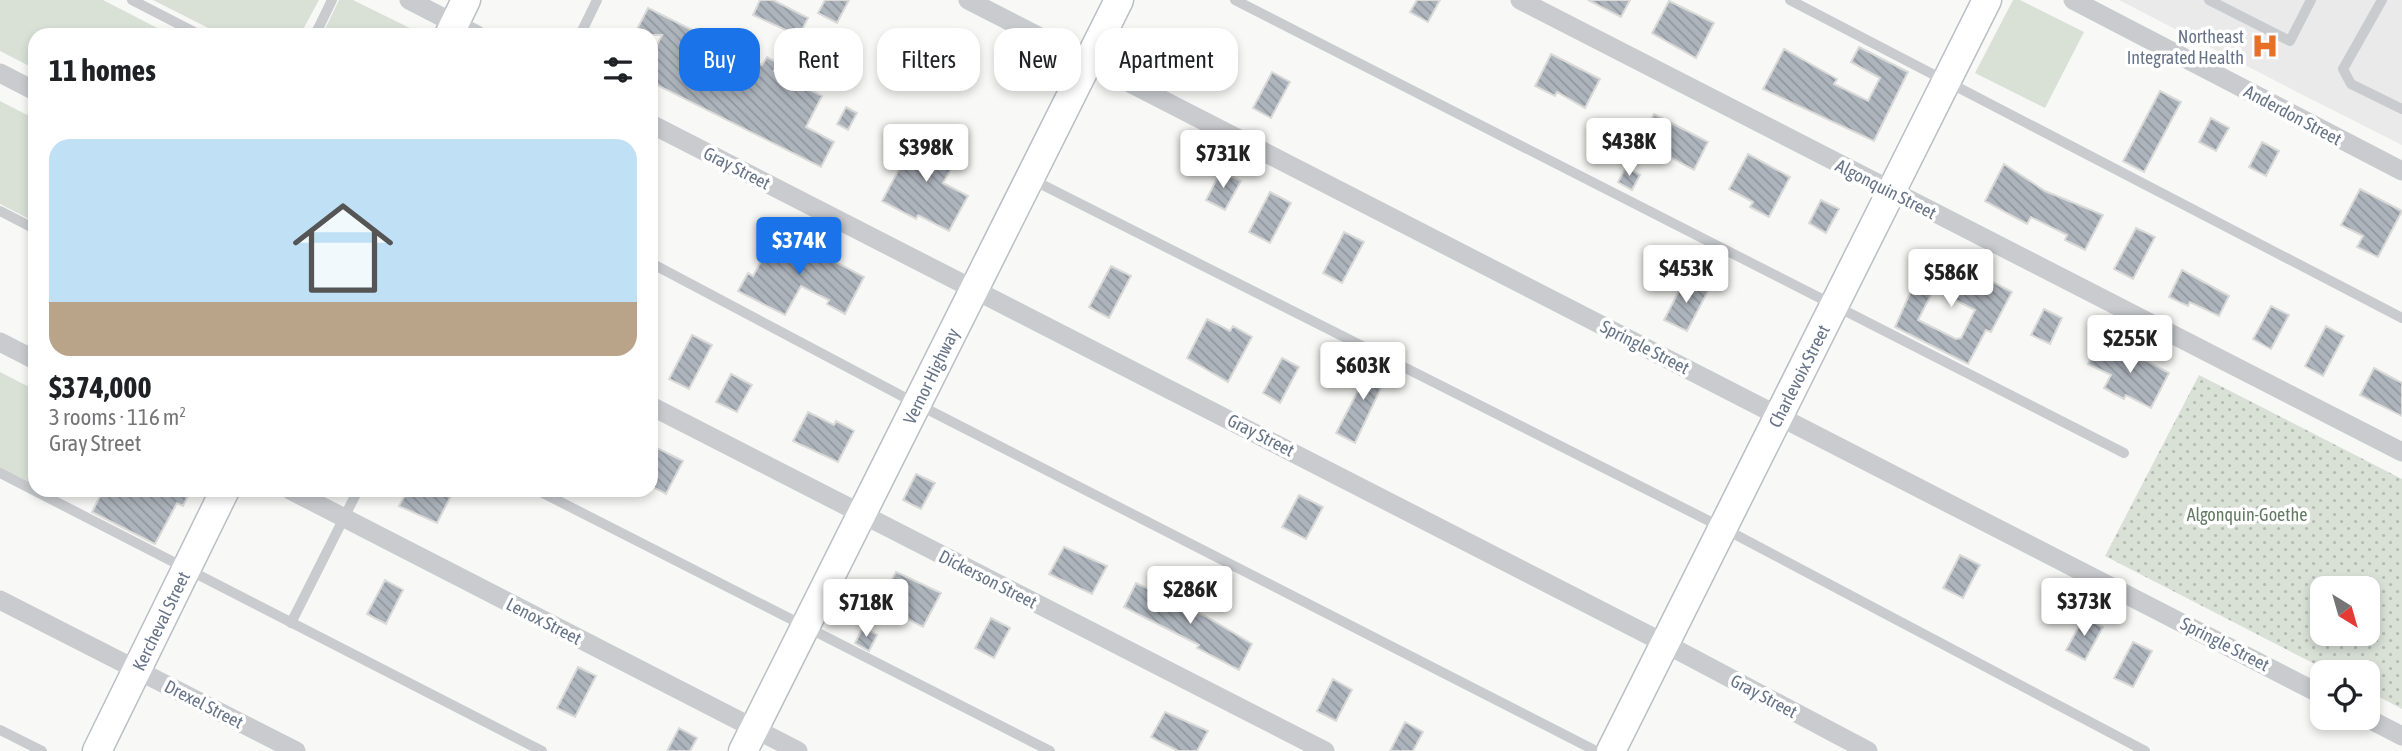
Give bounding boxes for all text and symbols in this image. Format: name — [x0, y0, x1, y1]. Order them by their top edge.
place label: Northeast Integrated Health — [2127, 26, 2244, 68]
chip: Buy — [679, 28, 760, 91]
chip: Rent — [774, 28, 863, 91]
chip: Filters — [877, 28, 980, 91]
chip: New — [994, 28, 1081, 91]
chip: Apartment — [1095, 28, 1238, 91]
hospital icon: Northeast Integrated Health — [2250, 31, 2280, 61]
icon: filters — [599, 51, 637, 89]
text: 11 homes — [49, 53, 156, 87]
street label: Anderdon Street — [2241, 81, 2345, 149]
pin: $438K — [1580, 118, 1678, 178]
pin: $398K — [877, 124, 975, 184]
text: $438K — [1602, 128, 1656, 154]
pin: $731K — [1174, 130, 1272, 190]
text: $398K — [899, 134, 953, 160]
text: $731K — [1196, 140, 1250, 166]
street label: Gray Street — [700, 142, 774, 194]
street label: Algonquin Street — [1832, 155, 1940, 223]
icon: home — [280, 185, 406, 311]
pin: $374K — [750, 218, 848, 277]
text: $374K — [772, 227, 826, 253]
pin: $453K — [1637, 246, 1735, 305]
pin: $586K — [1902, 250, 2000, 309]
text: $453K — [1659, 255, 1713, 281]
text: $586K — [1924, 259, 1978, 285]
street label: Springle Street — [1597, 316, 1693, 378]
pin: $255K — [2081, 316, 2179, 375]
street label: Charlevoix Street — [1764, 321, 1834, 431]
street label: Vernor Highway — [899, 325, 963, 427]
text: $255K — [2103, 325, 2157, 351]
pin: $603K — [1314, 342, 1412, 402]
text: $603K — [1336, 352, 1390, 378]
text: $374,000 — [49, 370, 152, 404]
text: 3 rooms · 116 m² — [49, 404, 186, 430]
street label: Gray Street — [1224, 409, 1298, 461]
text: Gray Street — [49, 430, 141, 456]
park label: Algonquin-Goethe — [2187, 504, 2307, 525]
street label: Dickerson Street — [935, 545, 1041, 613]
pin: $286K — [1141, 566, 1239, 626]
street label: Kercheval Street — [128, 568, 194, 674]
text: $286K — [1163, 576, 1217, 602]
north arrow — [2310, 576, 2380, 646]
map controls — [2310, 576, 2380, 730]
pin: $373K — [2035, 578, 2133, 638]
pin: $718K — [817, 580, 915, 639]
text: $373K — [2057, 588, 2111, 614]
text: $718K — [839, 589, 893, 615]
street label: Lenox Street — [503, 593, 585, 649]
street label: Springle Street — [2177, 613, 2273, 675]
button: locate — [2310, 660, 2380, 730]
street label: Gray Street — [1727, 670, 1801, 722]
street label: Drexel Street — [161, 675, 247, 733]

